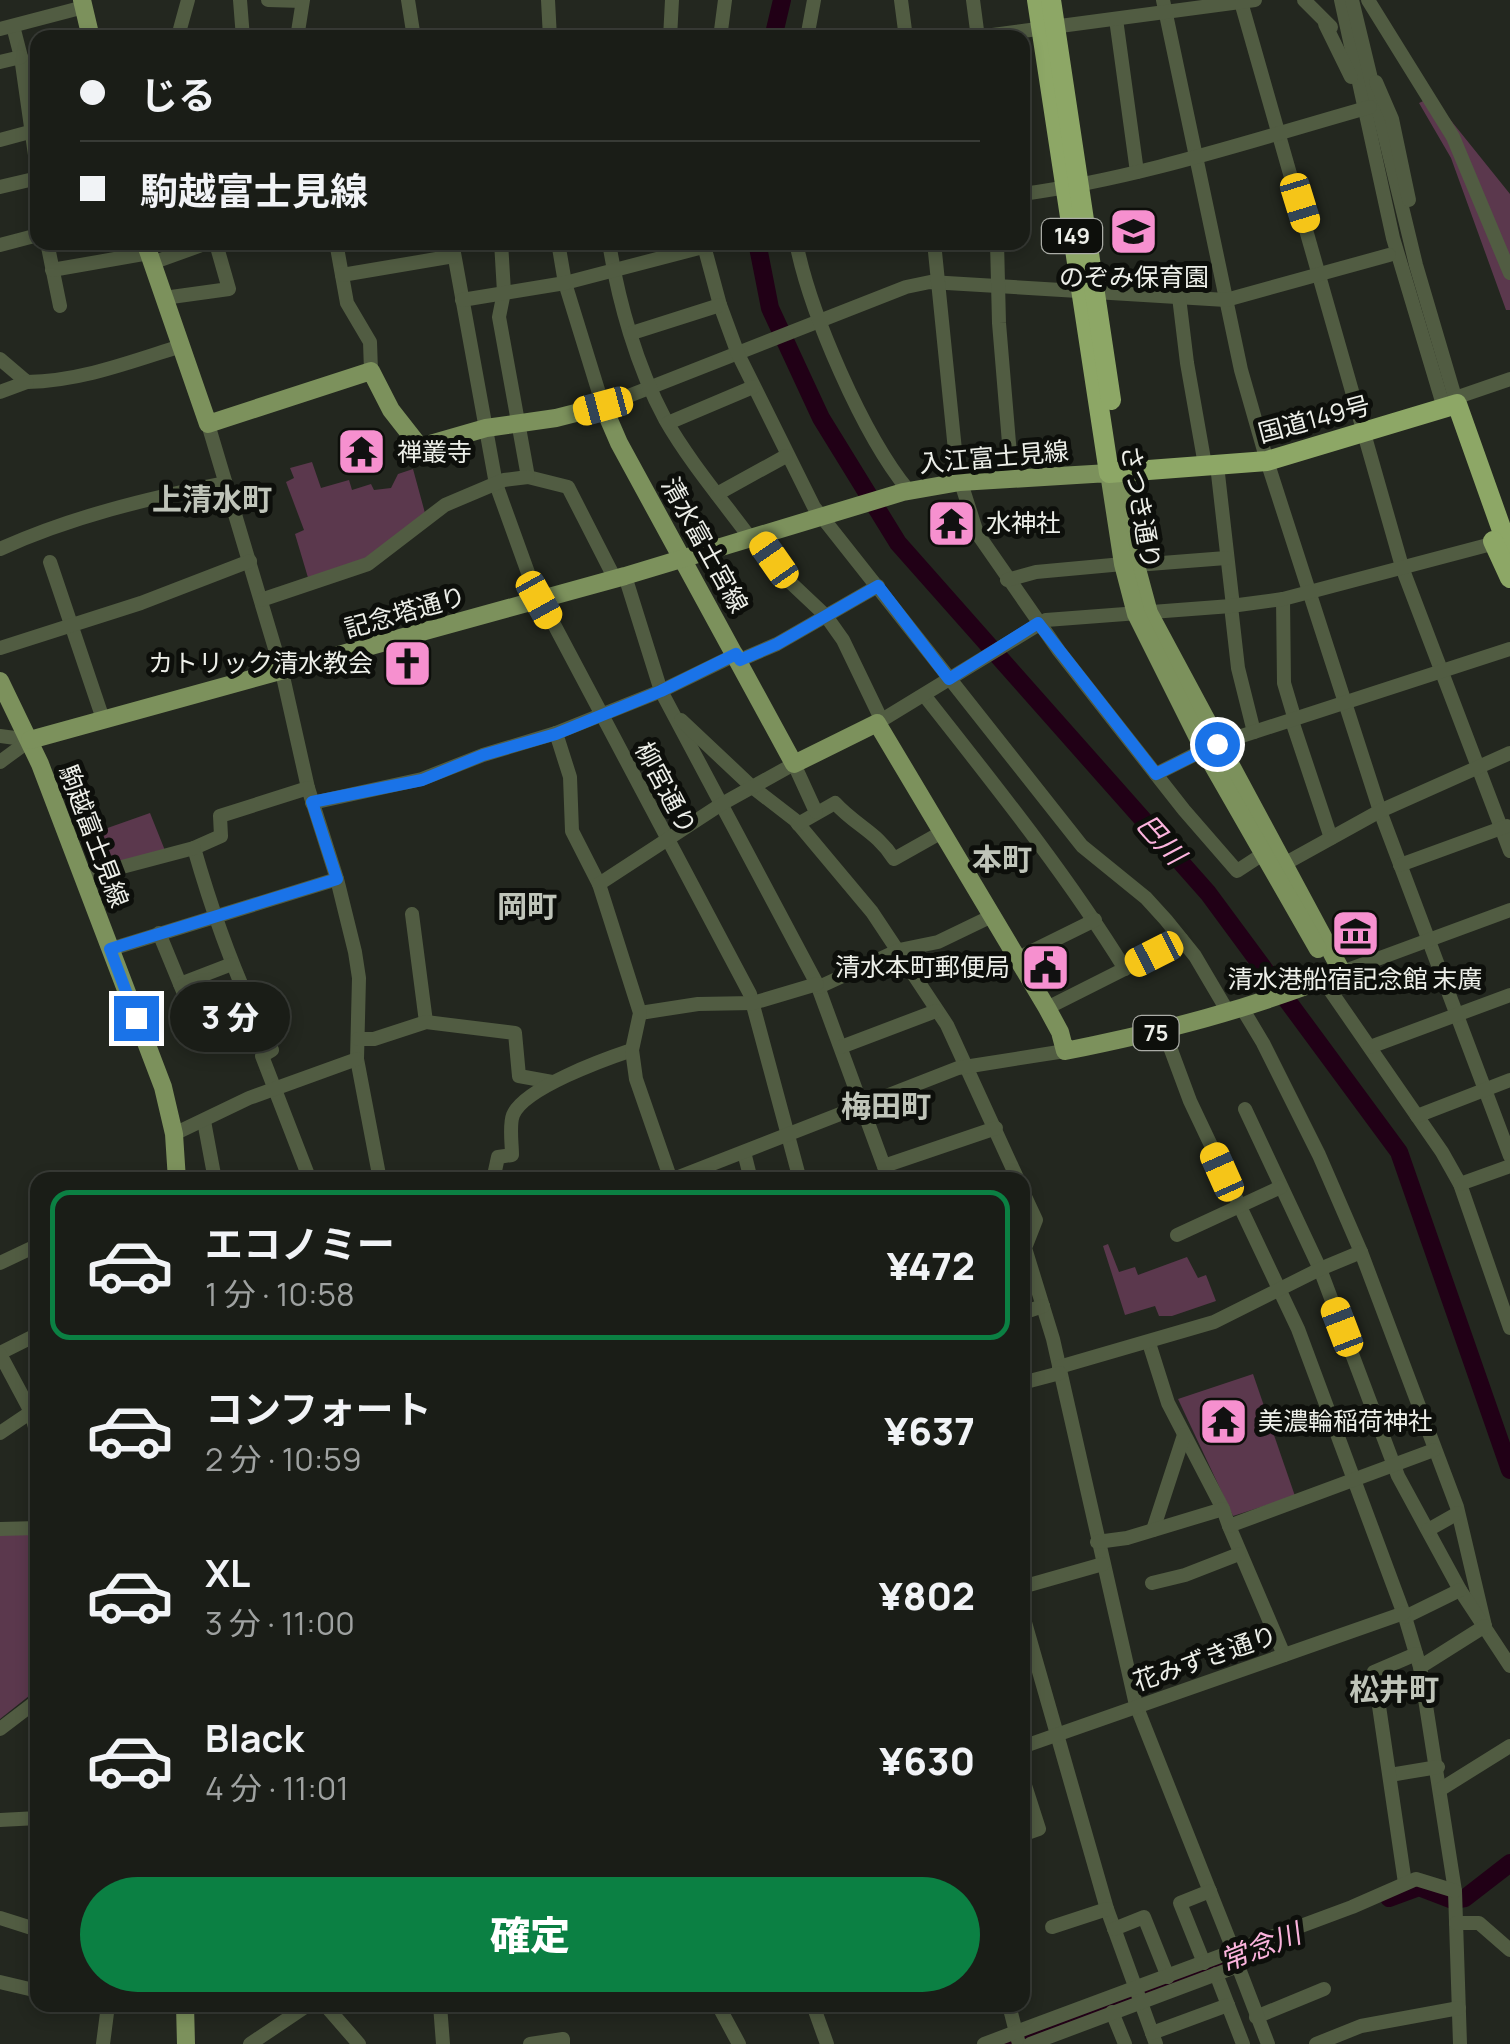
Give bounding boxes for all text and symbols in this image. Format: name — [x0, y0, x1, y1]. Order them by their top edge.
text: じる — [140, 68, 216, 120]
text: 駒越富士見線 — [140, 164, 368, 216]
car — [1277, 170, 1323, 236]
school or university icon: のぞみ保育園 — [1108, 205, 1160, 257]
road number: 149 — [1042, 219, 1102, 253]
place label: のぞみ保育園 — [1059, 259, 1209, 294]
car — [570, 384, 636, 428]
street label: 国道149号 — [1254, 387, 1374, 450]
temple icon: 禅叢寺 — [336, 426, 388, 478]
street label: 入江富士見線 — [918, 433, 1070, 480]
place label: 禅叢寺 — [397, 434, 472, 469]
street label: さつき通り — [1113, 442, 1170, 572]
street label: 清水富士宮線 — [654, 471, 757, 619]
district label: 上清水町 — [152, 478, 272, 519]
temple icon: 水神社 — [925, 497, 977, 549]
place label: 水神社 — [986, 505, 1061, 540]
car — [745, 527, 803, 593]
car — [511, 566, 567, 634]
street label: 記念塔通り — [340, 577, 470, 646]
church icon: カトリック清水教会 — [382, 637, 434, 689]
place label: カトリック清水教会 — [148, 645, 373, 680]
route start — [1195, 722, 1240, 767]
street label: 柳宮通り — [628, 735, 705, 840]
street label: 駒越富士見線 — [51, 760, 138, 912]
water label: 巴川 — [1129, 805, 1197, 874]
district label: 本町 — [972, 838, 1032, 879]
district label: 岡町 — [497, 885, 557, 926]
museum icon: 清水港船宿記念館 末廣 — [1329, 907, 1381, 959]
car — [1120, 927, 1188, 981]
public building icon: 清水本町郵便局 — [1019, 941, 1071, 993]
place label: 清水本町郵便局 — [835, 949, 1010, 984]
place label: 清水港船宿記念館 末廣 — [1227, 961, 1483, 996]
callout: 3 分 — [171, 983, 291, 1053]
text: 3 分 — [201, 995, 259, 1039]
route end — [114, 996, 159, 1041]
road number: 75 — [1134, 1016, 1178, 1050]
district label: 梅田町 — [841, 1085, 931, 1126]
car — [1196, 1138, 1248, 1206]
text: エコノミー — [205, 1217, 395, 1269]
icon: car — [85, 1220, 175, 1310]
text: ¥472 — [887, 1239, 975, 1291]
text: 1 分 · 10:58 — [205, 1272, 355, 1316]
car — [1317, 1294, 1367, 1360]
text: コンフォート — [205, 1382, 432, 1434]
icon: car — [85, 1385, 175, 1475]
temple icon: 美濃輪稲荷神社 — [1197, 1395, 1249, 1447]
place label: 美濃輪稲荷神社 — [1258, 1403, 1433, 1438]
text: ¥637 — [884, 1404, 975, 1456]
text: 2 分 · 10:59 — [205, 1437, 362, 1481]
text: XL — [205, 1546, 250, 1598]
icon: car — [85, 1550, 175, 1640]
text: ¥802 — [879, 1569, 975, 1621]
text: 3 分 · 11:00 — [205, 1601, 355, 1645]
street label: 花みずき通り — [1128, 1617, 1281, 1698]
district label: 松井町 — [1349, 1668, 1439, 1709]
text: Black — [205, 1711, 304, 1763]
icon: car — [85, 1715, 175, 1805]
text: ¥630 — [879, 1734, 975, 1786]
text: 4 分 · 11:01 — [205, 1766, 349, 1810]
button: 確定 — [80, 1877, 980, 1992]
water label: 常念川 — [1214, 1912, 1308, 1979]

